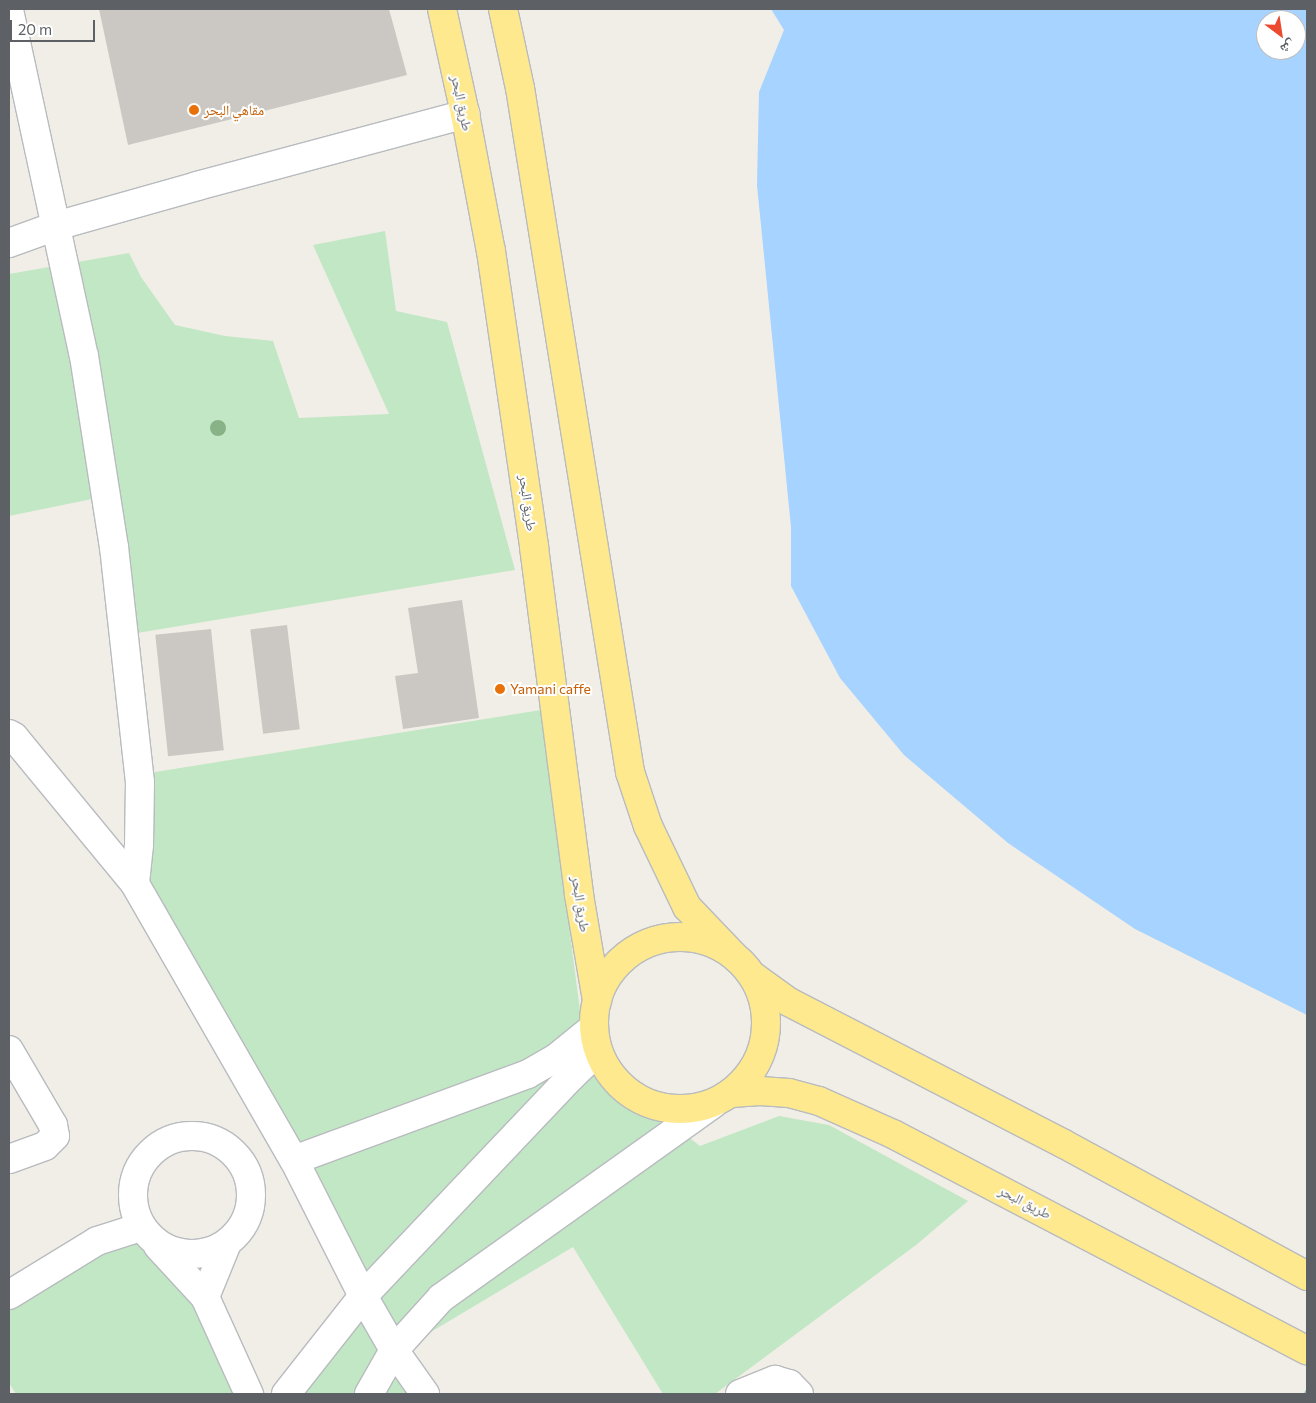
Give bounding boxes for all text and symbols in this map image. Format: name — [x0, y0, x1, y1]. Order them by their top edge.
scale bar — [12, 10, 98, 42]
north arrow — [1256, 10, 1306, 60]
text: 20 m — [18, 20, 52, 38]
text: ش — [1278, 36, 1299, 59]
street label: طريق البحر — [448, 74, 476, 132]
place label: مقاهي البحر — [204, 102, 264, 118]
marker: مقاهي البحر — [188, 104, 200, 116]
street label: طريق البحر — [516, 474, 540, 532]
place label: Yamani caffe — [510, 681, 591, 697]
marker: Yamani caffe — [494, 683, 506, 695]
street label: طريق البحر — [568, 875, 594, 933]
street label: طريق البحر — [996, 1182, 1054, 1222]

